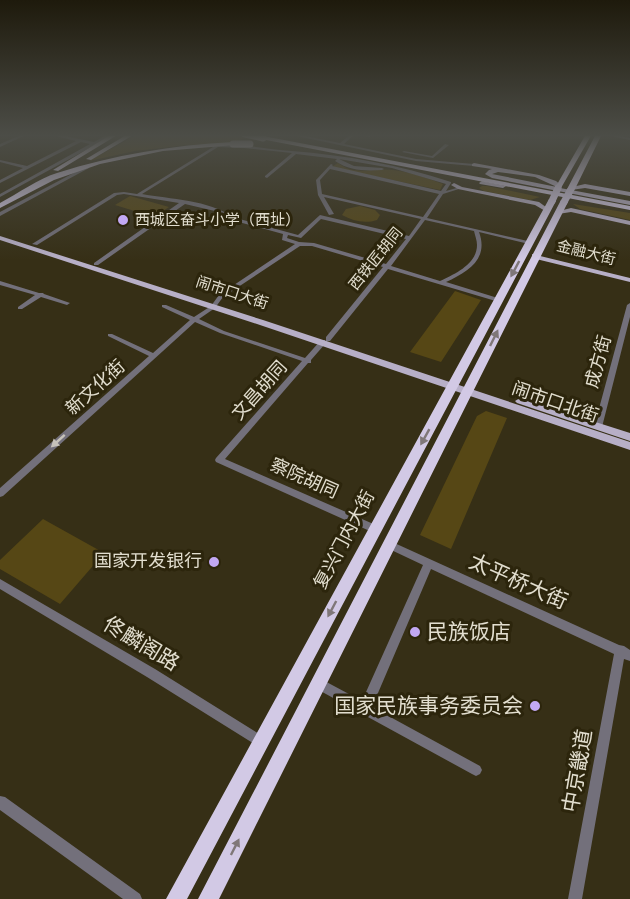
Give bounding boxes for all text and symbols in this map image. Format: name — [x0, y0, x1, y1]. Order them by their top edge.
place label: 西城区奋斗小学（西址） — [135, 212, 300, 228]
marker: 西城区奋斗小学（西址） — [116, 213, 130, 227]
street label: 西铁匠胡同 — [346, 225, 405, 293]
street label: 金融大街 — [555, 237, 617, 268]
one-way arrow — [510, 261, 520, 278]
street label: 闹市口大街 — [194, 273, 270, 312]
one-way arrow — [490, 330, 499, 347]
street label: 成方街 — [581, 333, 615, 390]
street label: 新文化街 — [62, 356, 129, 419]
street label: 文昌胡同 — [228, 357, 291, 424]
street label: 闹市口北街 — [510, 378, 601, 426]
one-way arrow — [420, 429, 430, 446]
one-way arrow — [51, 434, 66, 447]
street label: 察院胡同 — [267, 454, 341, 502]
street label: 复兴门内大街 — [310, 487, 378, 592]
street label: 太平桥大街 — [466, 550, 571, 613]
place label: 国家开发银行 — [94, 551, 202, 571]
marker: 国家开发银行 — [207, 555, 221, 569]
one-way arrow — [328, 600, 337, 617]
street label: 佟麟阁路 — [100, 613, 183, 675]
place label: 民族饭店 — [427, 621, 511, 643]
marker: 民族饭店 — [408, 625, 422, 639]
place label: 国家民族事务委员会 — [334, 695, 523, 717]
marker: 国家民族事务委员会 — [528, 699, 542, 713]
street label: 中京畿道 — [559, 728, 596, 814]
one-way arrow — [230, 838, 240, 855]

